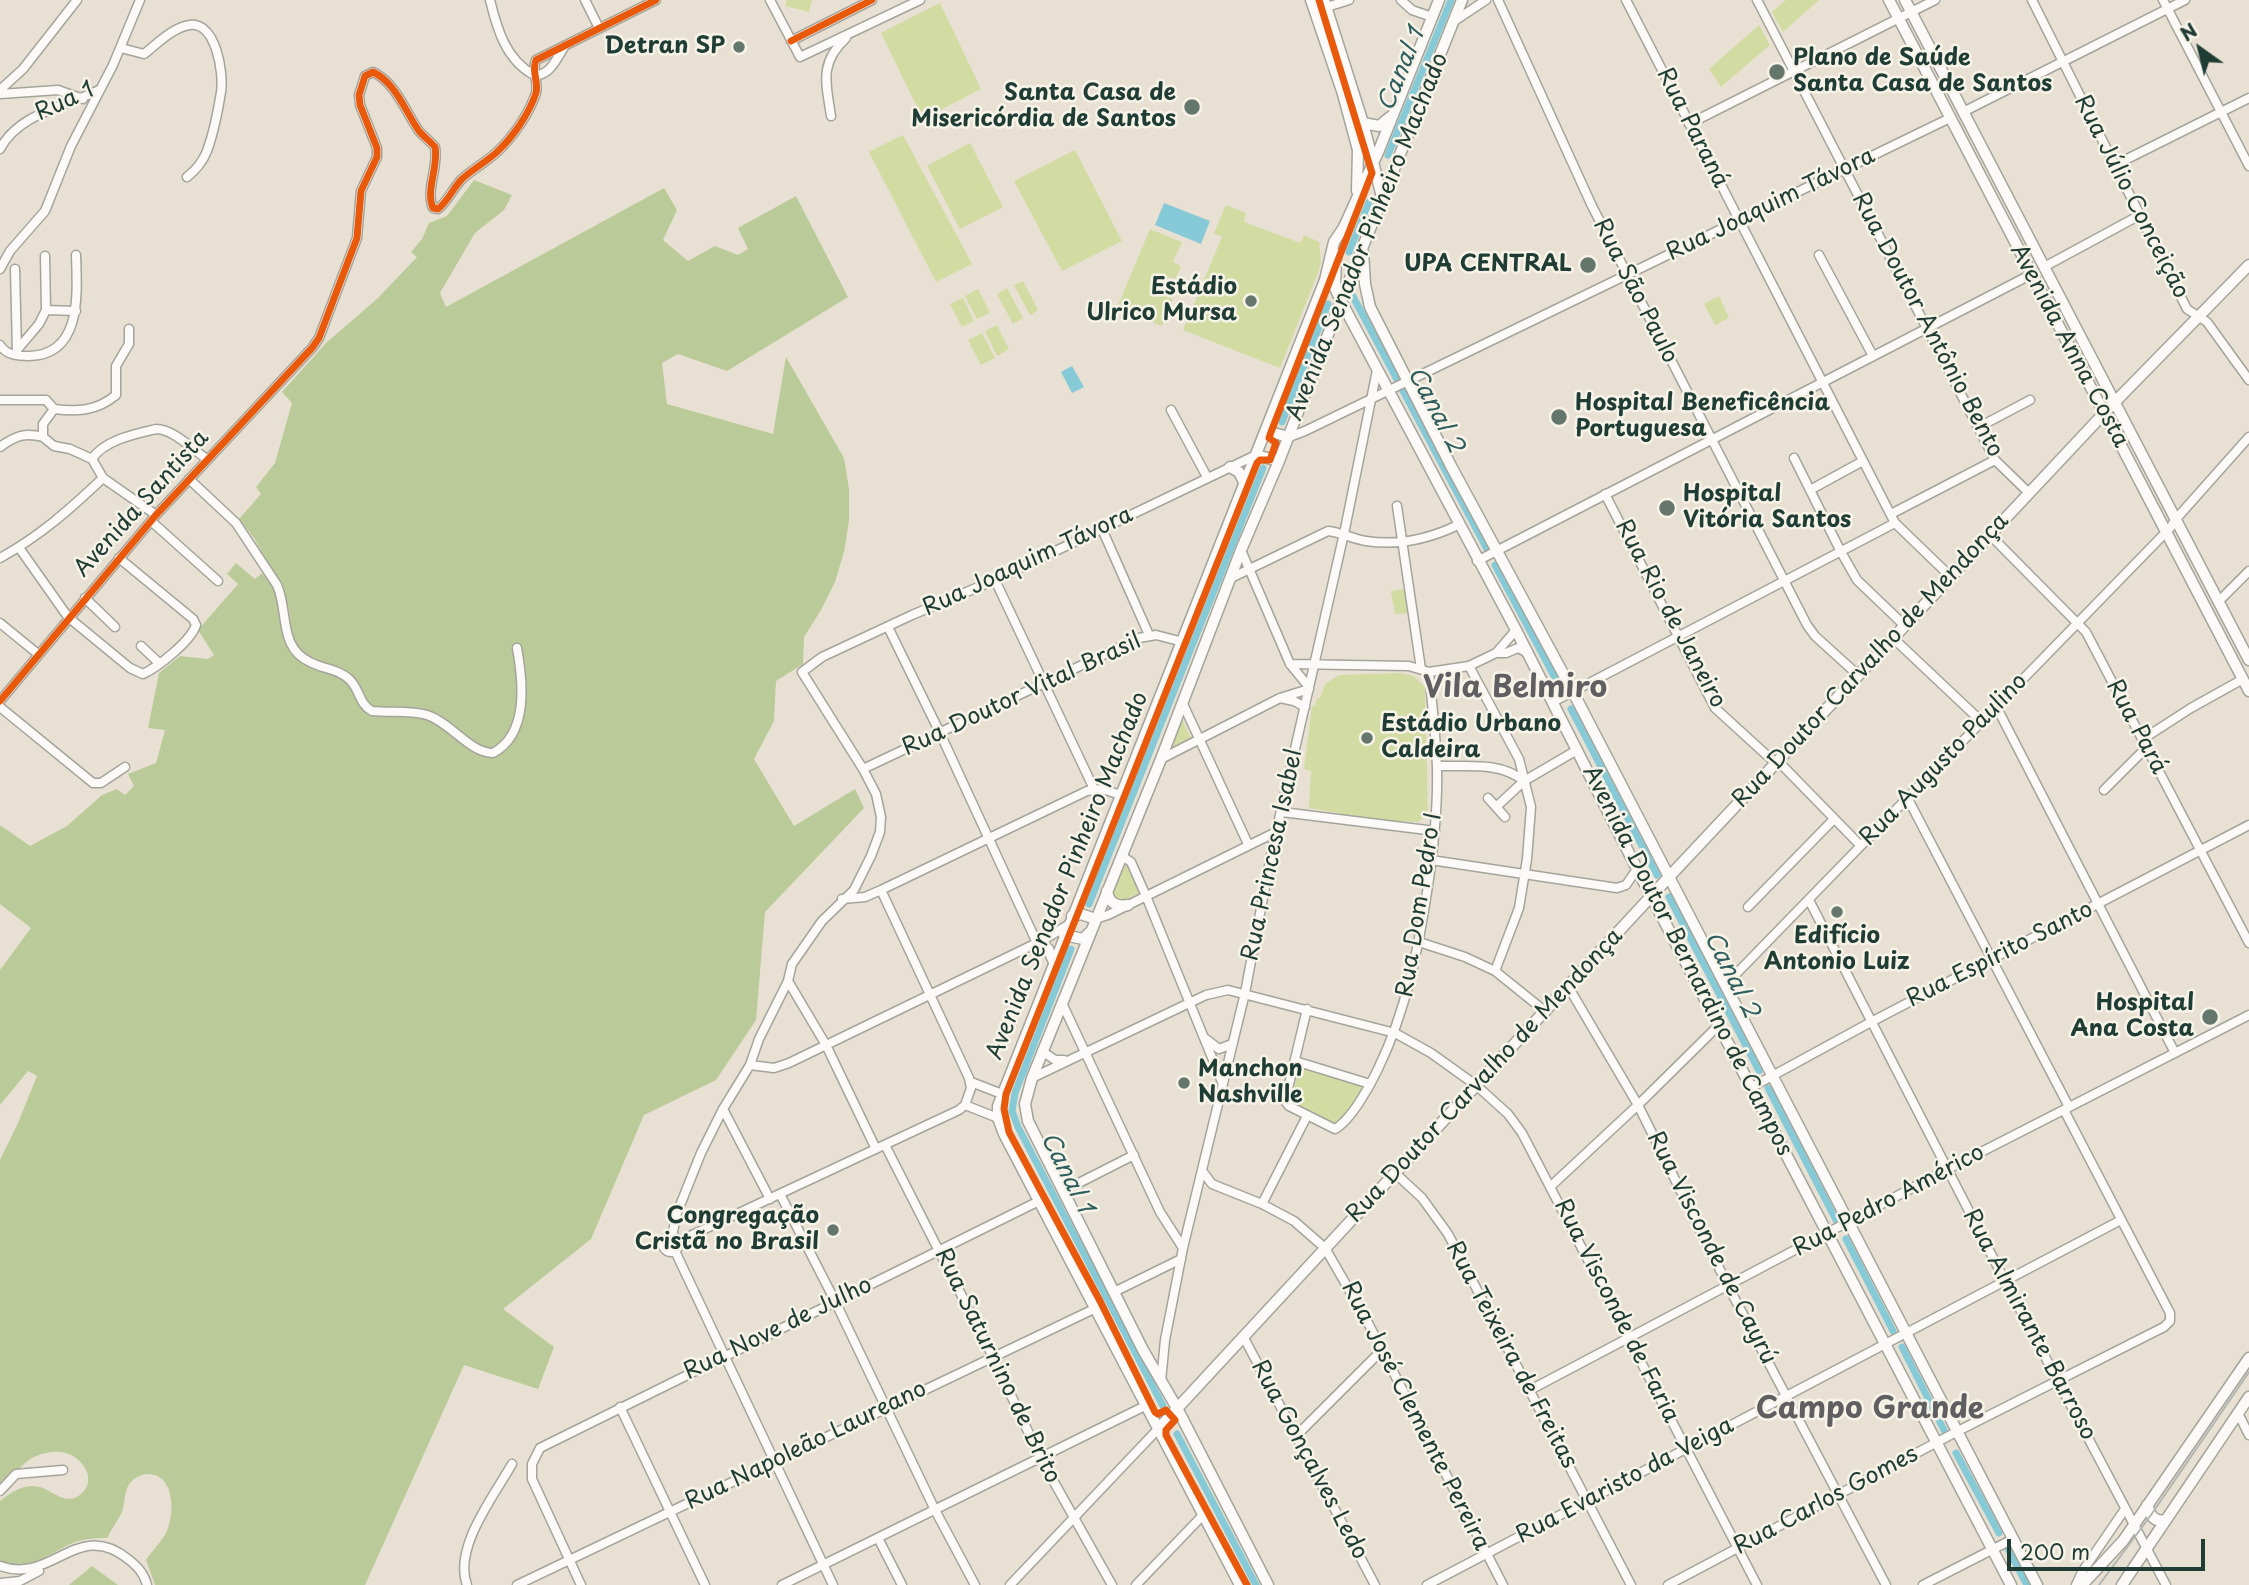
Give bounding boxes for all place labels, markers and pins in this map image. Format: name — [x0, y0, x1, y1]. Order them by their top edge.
place label: Detran SP — [605, 33, 725, 61]
marker: Detran SP — [731, 39, 747, 55]
place label: Plano de Saúde Santa Casa de Santos — [1793, 45, 2052, 99]
marker: Plano de Saúde Santa Casa de Santos — [1767, 62, 1787, 82]
place label: Santa Casa de Misericórdia de Santos — [911, 80, 1176, 134]
marker: Santa Casa de Misericórdia de Santos — [1182, 97, 1202, 117]
place label: UPA CENTRAL — [1404, 251, 1572, 279]
marker: UPA CENTRAL — [1578, 255, 1598, 275]
place label: Estádio Ulrico Mursa — [1086, 274, 1237, 328]
marker: Estádio Ulrico Mursa — [1243, 293, 1259, 309]
place label: Hospital Beneficência Portuguesa — [1575, 390, 1830, 444]
marker: Hospital Beneficência Portuguesa — [1549, 407, 1569, 427]
place label: Hospital Vitória Santos — [1683, 481, 1851, 535]
marker: Hospital Vitória Santos — [1657, 498, 1677, 518]
place label: Estádio Urbano Caldeira — [1381, 711, 1561, 765]
marker: Estádio Urbano Caldeira — [1359, 730, 1375, 746]
marker: Edifício Antonio Luiz — [1829, 904, 1845, 920]
place label: Edifício Antonio Luiz — [1764, 923, 1910, 977]
place label: Hospital Ana Costa — [2071, 990, 2194, 1044]
marker: Hospital Ana Costa — [2200, 1007, 2220, 1027]
place label: Manchon Nashville — [1198, 1056, 1303, 1110]
marker: Manchon Nashville — [1176, 1075, 1192, 1091]
place label: Congregação Cristã no Brasil — [635, 1203, 819, 1257]
marker: Congregação Cristã no Brasil — [825, 1222, 841, 1238]

